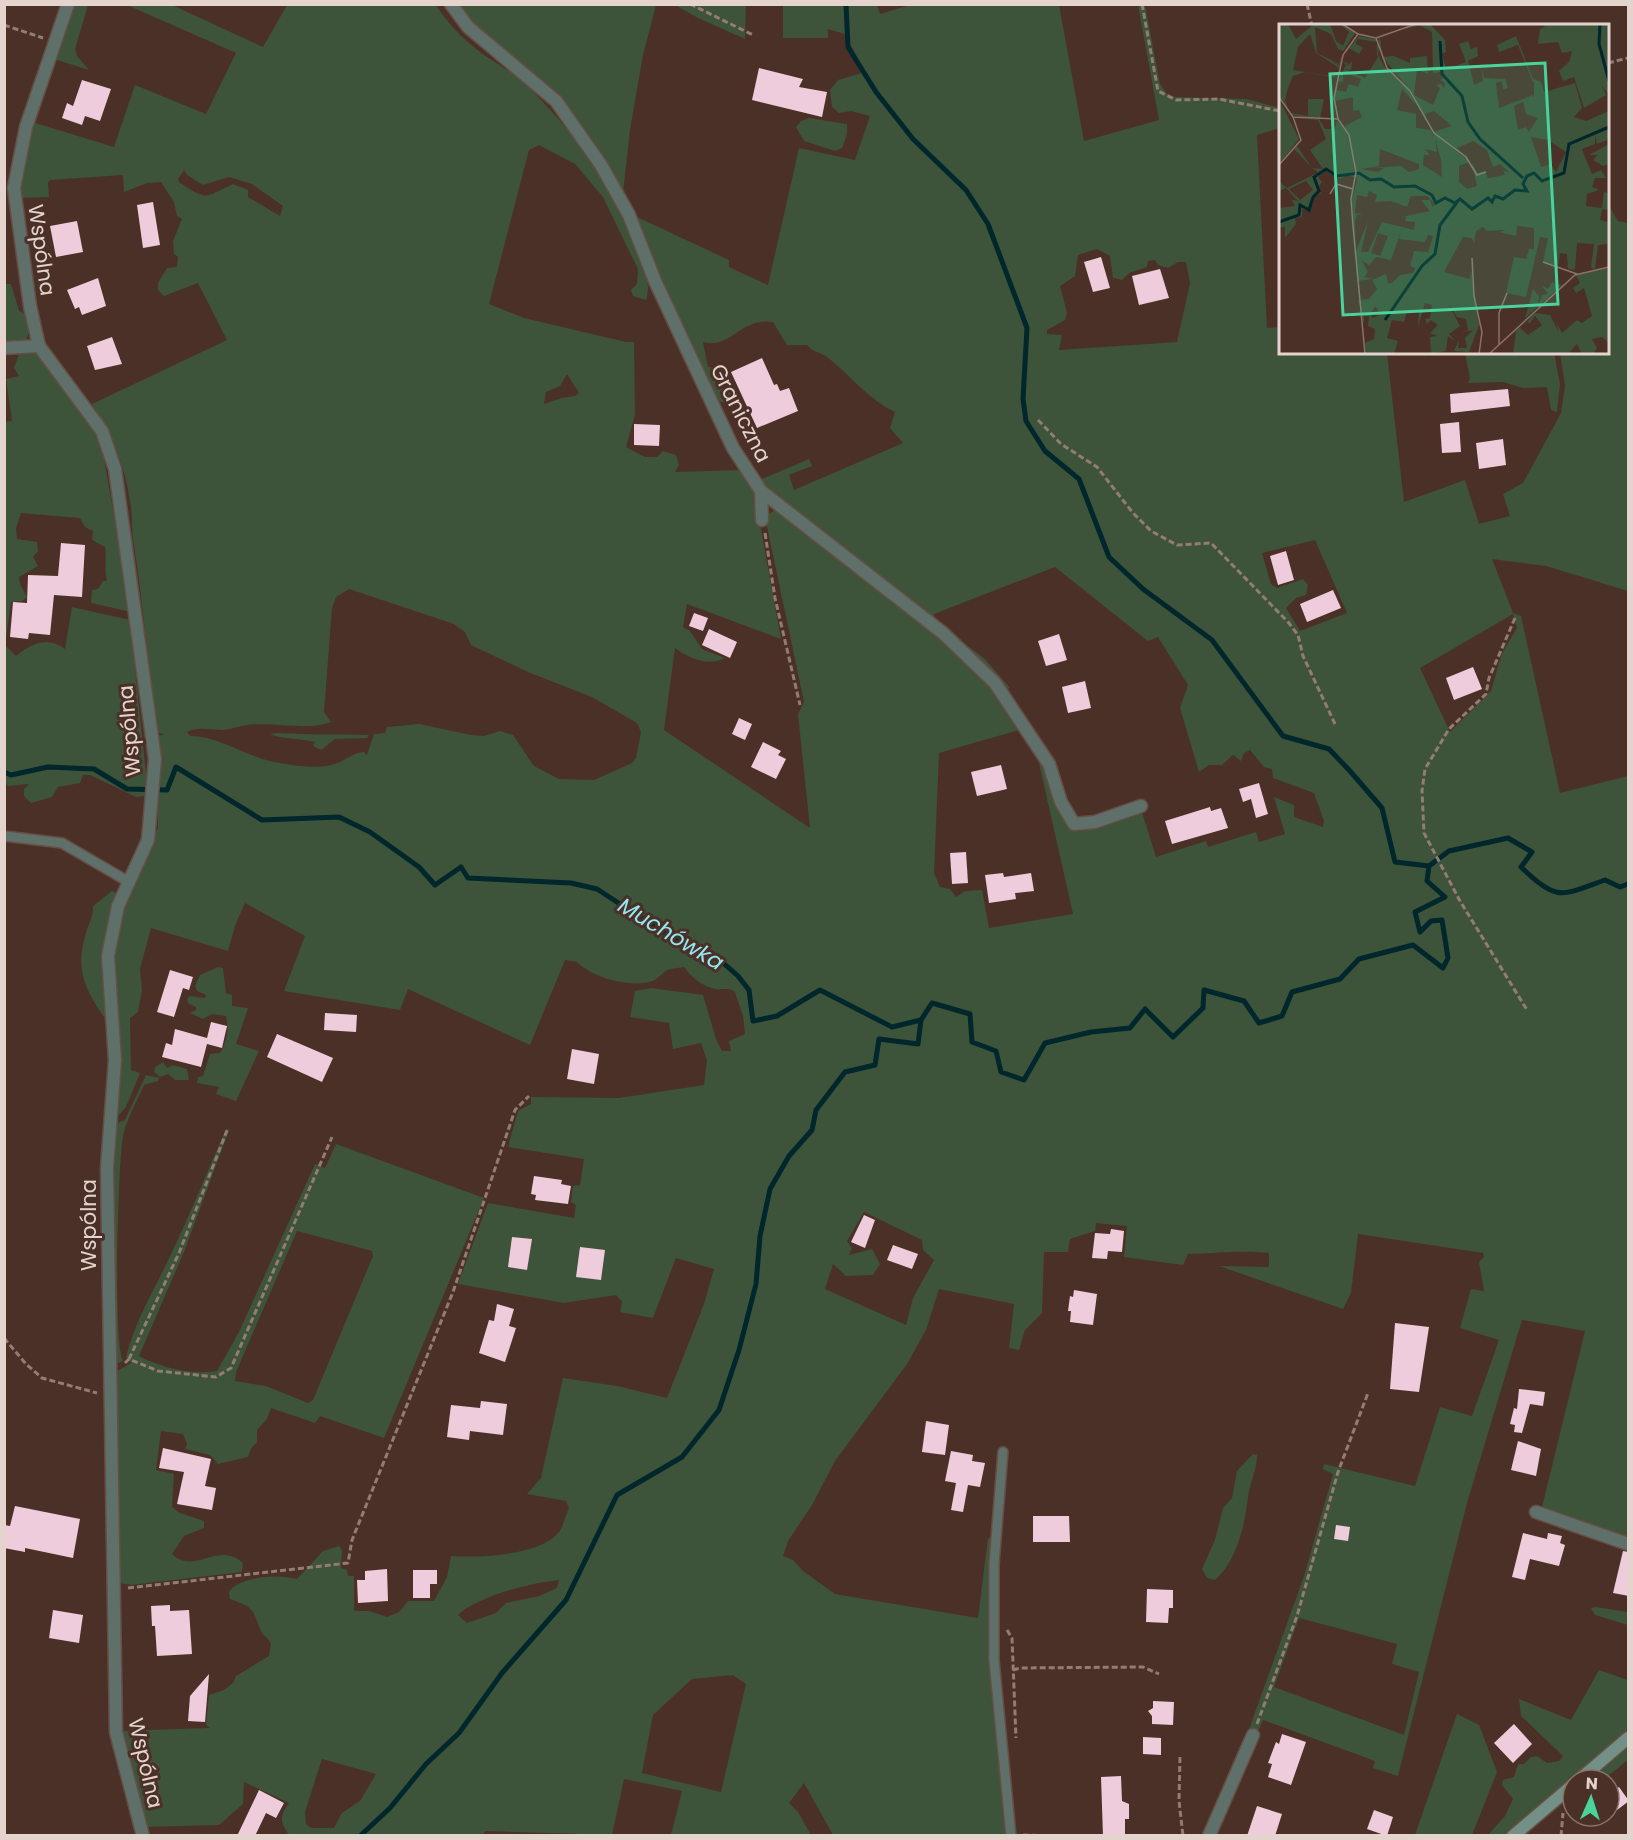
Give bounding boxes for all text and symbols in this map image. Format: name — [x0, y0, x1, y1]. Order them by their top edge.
inset map — [1279, 24, 1609, 354]
street label: Wspólna — [21, 202, 63, 298]
street label: Graniczna — [704, 359, 778, 467]
street label: Wspólna — [111, 684, 147, 778]
water label: Muchówka — [612, 890, 730, 978]
street label: Wspólna — [74, 1179, 103, 1271]
street label: Wspólna — [122, 1715, 170, 1811]
north arrow — [1561, 1768, 1621, 1828]
text: N — [1585, 1772, 1598, 1795]

